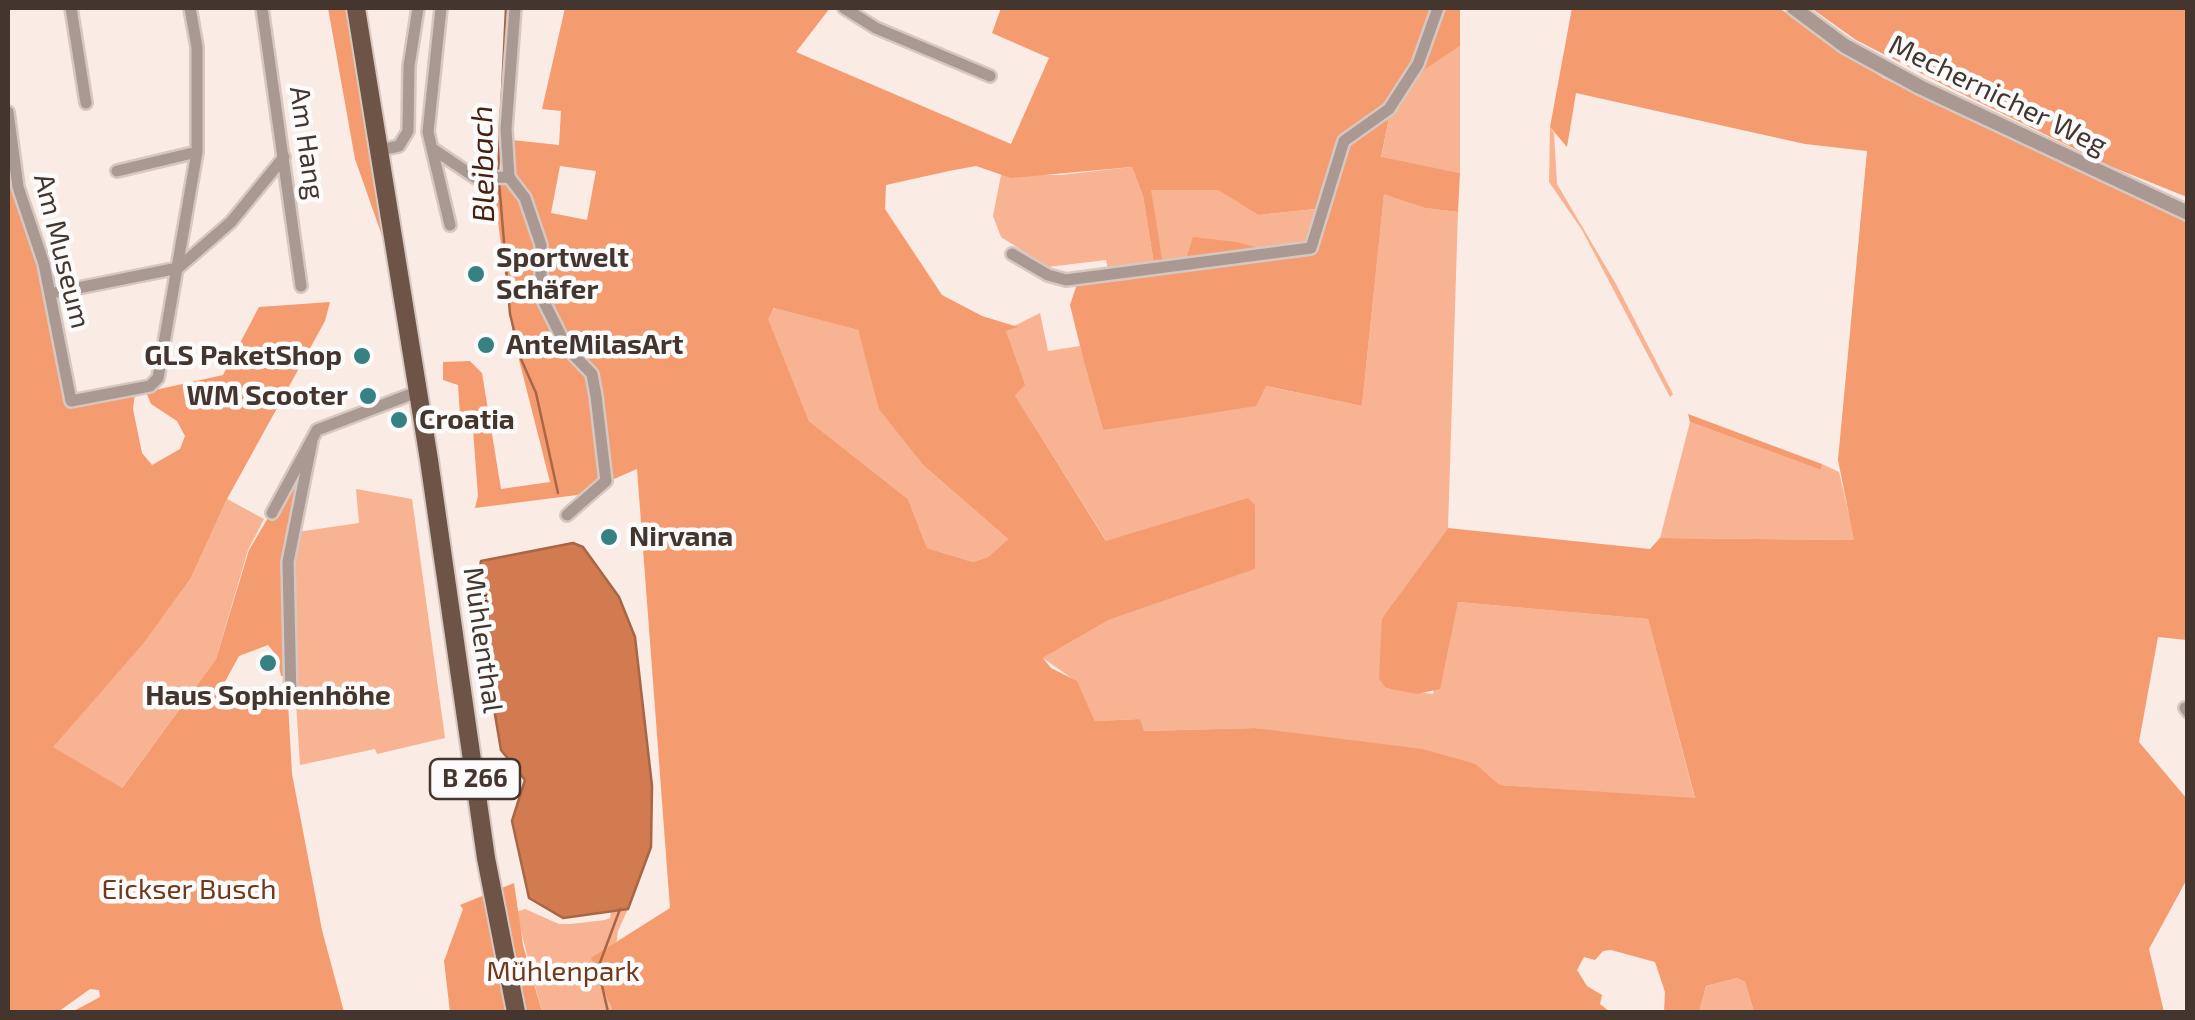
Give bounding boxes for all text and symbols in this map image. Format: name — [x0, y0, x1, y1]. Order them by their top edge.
street label: Mechernicher Weg — [1884, 28, 2112, 162]
street label: Am Hang — [282, 84, 332, 202]
water label: Bleibach — [464, 105, 502, 223]
street label: Am Museum — [27, 170, 97, 332]
place label: Sportwelt Schäfer — [496, 241, 629, 307]
marker: Sportwelt Schäfer — [465, 263, 487, 285]
place label: AnteMilasArt — [506, 328, 683, 362]
marker: AnteMilasArt — [475, 334, 497, 356]
place label: GLS PaketShop — [144, 339, 342, 373]
marker: GLS PaketShop — [351, 345, 373, 367]
place label: WM Scooter — [186, 379, 348, 413]
marker: WM Scooter — [357, 385, 379, 407]
place label: Croatia — [419, 403, 515, 437]
marker: Croatia — [388, 409, 410, 431]
place label: Nirvana — [629, 520, 733, 554]
marker: Nirvana — [598, 526, 620, 548]
street label: Mühlenthal — [456, 565, 510, 715]
marker: Haus Sophienhöhe — [257, 652, 279, 674]
place label: Haus Sophienhöhe — [145, 679, 391, 713]
road number: B 266 — [430, 759, 520, 799]
park label: Eickser Busch — [102, 873, 276, 907]
park label: Mühlenpark — [486, 955, 640, 989]

